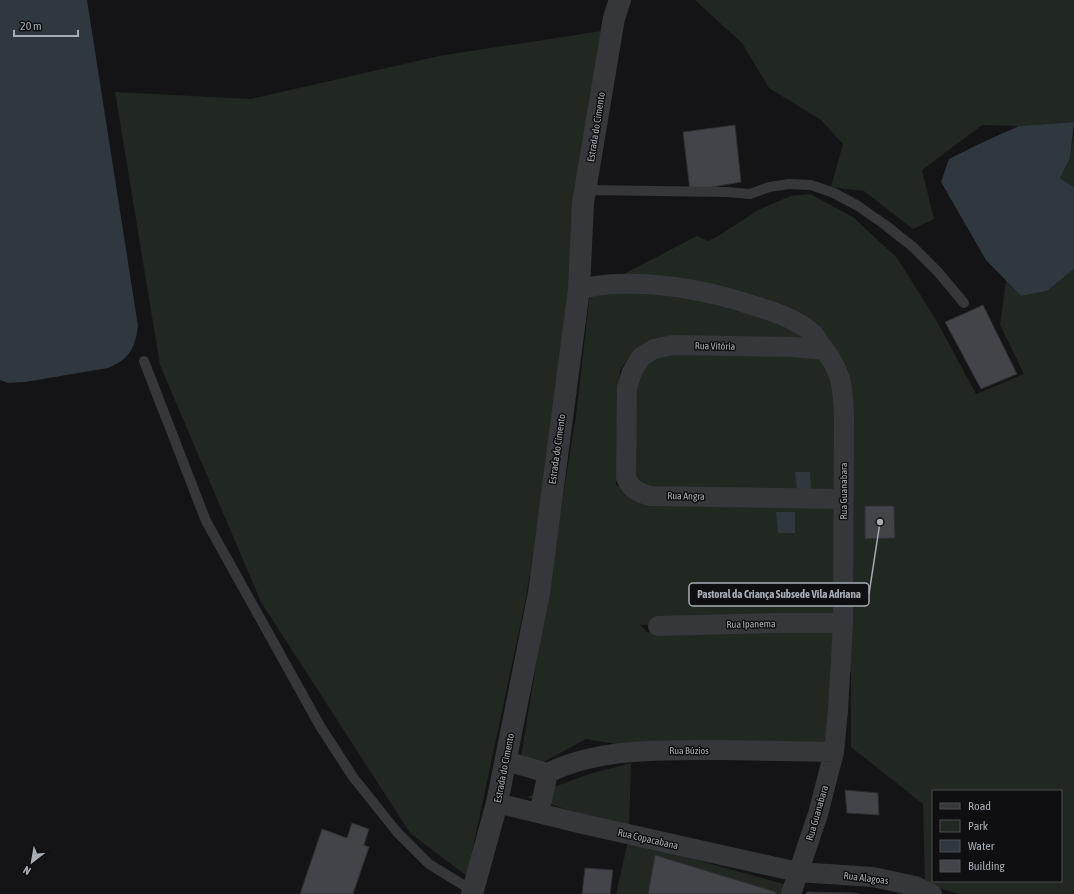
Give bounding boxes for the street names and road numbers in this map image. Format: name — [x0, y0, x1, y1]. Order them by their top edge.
street label: Estrada do Cimento — [585, 91, 607, 163]
street label: Rua Vitória — [695, 340, 736, 352]
street label: Estrada do Cimento — [547, 413, 567, 485]
street label: Rua Guanabara — [838, 462, 849, 519]
street label: Rua Angra — [667, 490, 705, 502]
street label: Rua Ipanema — [726, 618, 776, 630]
street label: Estrada do Cimento — [492, 732, 516, 804]
street label: Rua Búzios — [669, 745, 709, 756]
street label: Rua Guanabara — [804, 784, 830, 842]
street label: Rua Copacabana — [617, 827, 680, 851]
street label: Rua Alagoas — [843, 870, 889, 886]

